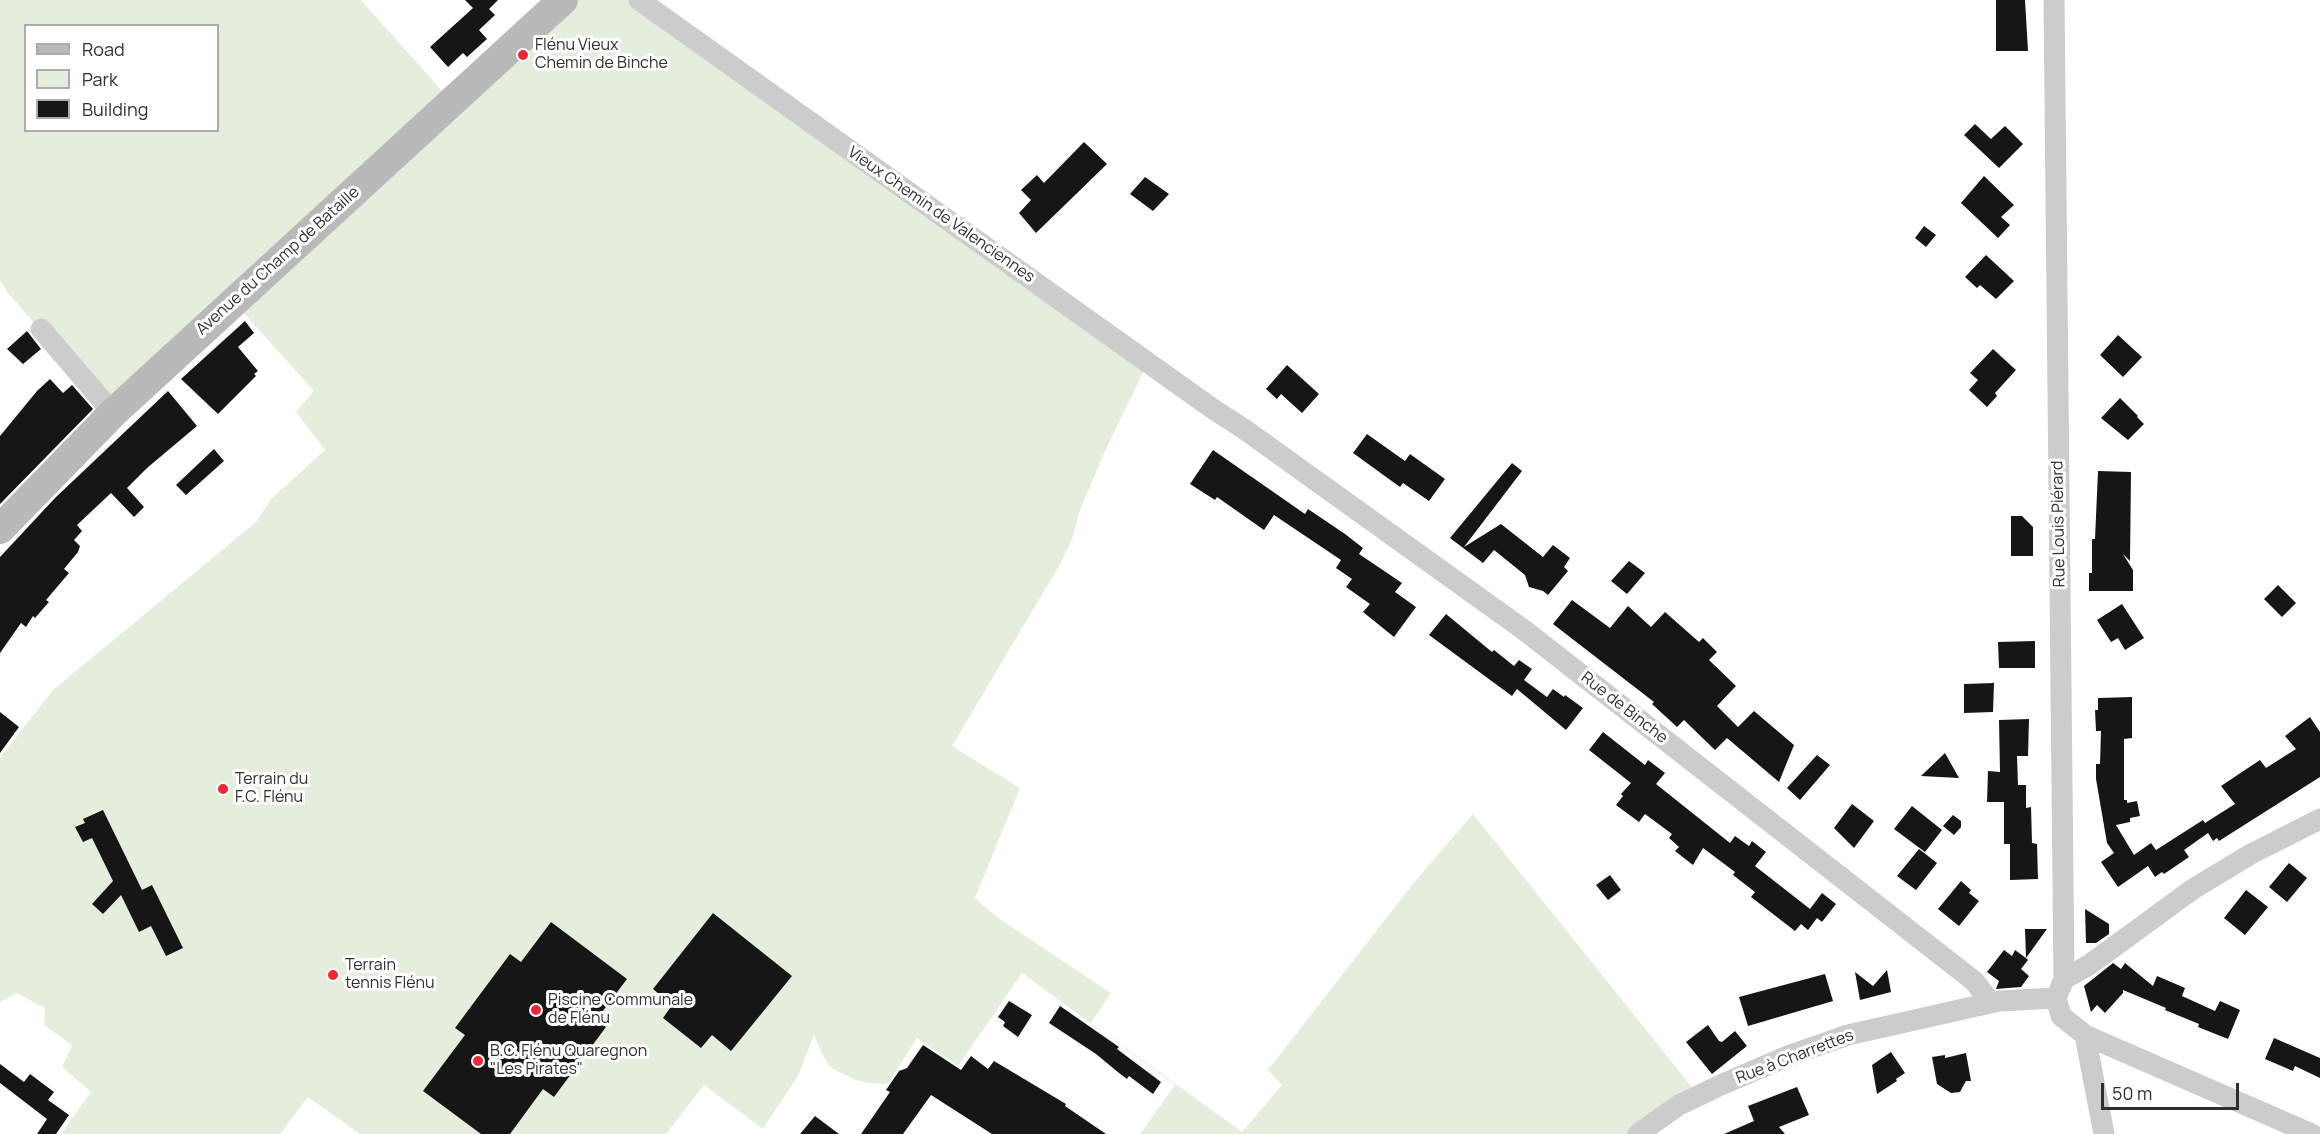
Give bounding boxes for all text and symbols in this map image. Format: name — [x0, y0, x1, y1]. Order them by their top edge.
legend — [24, 24, 219, 132]
place label: Flénu Vieux Chemin de Binche — [535, 36, 668, 74]
text: Road — [82, 37, 125, 61]
marker: Flénu Vieux Chemin de Binche — [516, 48, 530, 62]
text: Park — [82, 67, 118, 91]
text: Building — [82, 97, 148, 121]
street label: Vieux Chemin de Valenciennes — [844, 143, 1038, 287]
street label: Avenue du Champ de Bataille — [192, 183, 364, 339]
street label: Rue Louis Piérard — [2048, 460, 2070, 588]
street label: Rue de Binche — [1577, 668, 1671, 748]
place label: Terrain du F.C. Flénu — [235, 770, 308, 808]
marker: Terrain du F.C. Flénu — [216, 782, 230, 796]
place label: Terrain tennis Flénu — [345, 956, 434, 994]
marker: Terrain tennis Flénu — [326, 968, 340, 982]
place label: Piscine Communale de Flénu — [548, 991, 693, 1029]
marker: Piscine Communale de Flénu — [529, 1003, 543, 1017]
street label: Rue à Charrettes — [1733, 1026, 1857, 1088]
place label: B.C. Flénu Quaregnon "Les Pirates" — [490, 1042, 647, 1080]
marker: B.C. Flénu Quaregnon "Les Pirates" — [471, 1054, 485, 1068]
scale bar — [2104, 1071, 2242, 1109]
text: 50 m — [2112, 1081, 2152, 1105]

